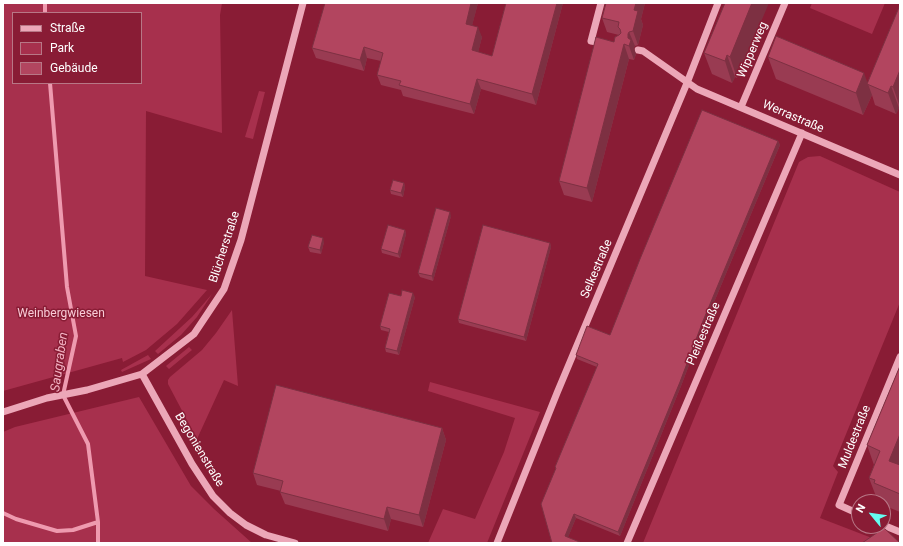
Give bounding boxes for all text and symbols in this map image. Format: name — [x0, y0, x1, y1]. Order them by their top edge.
legend — [12, 12, 142, 84]
street label: Wipperweg — [735, 20, 771, 80]
text: Straße — [50, 21, 85, 35]
text: Park — [50, 41, 74, 55]
text: Gebäude — [50, 61, 98, 75]
street label: Werrastraße — [760, 98, 826, 136]
street label: Blücherstraße — [207, 209, 243, 285]
street label: Selkestraße — [578, 237, 616, 301]
street label: Pleißestraße — [684, 300, 724, 368]
park label: Weinbergwiesen — [17, 307, 105, 321]
water label: Saugraben — [48, 331, 72, 393]
street label: Muldestraße — [836, 403, 874, 471]
street label: Begonienstraße — [171, 410, 227, 490]
north arrow — [851, 494, 891, 534]
text: N — [853, 502, 869, 515]

